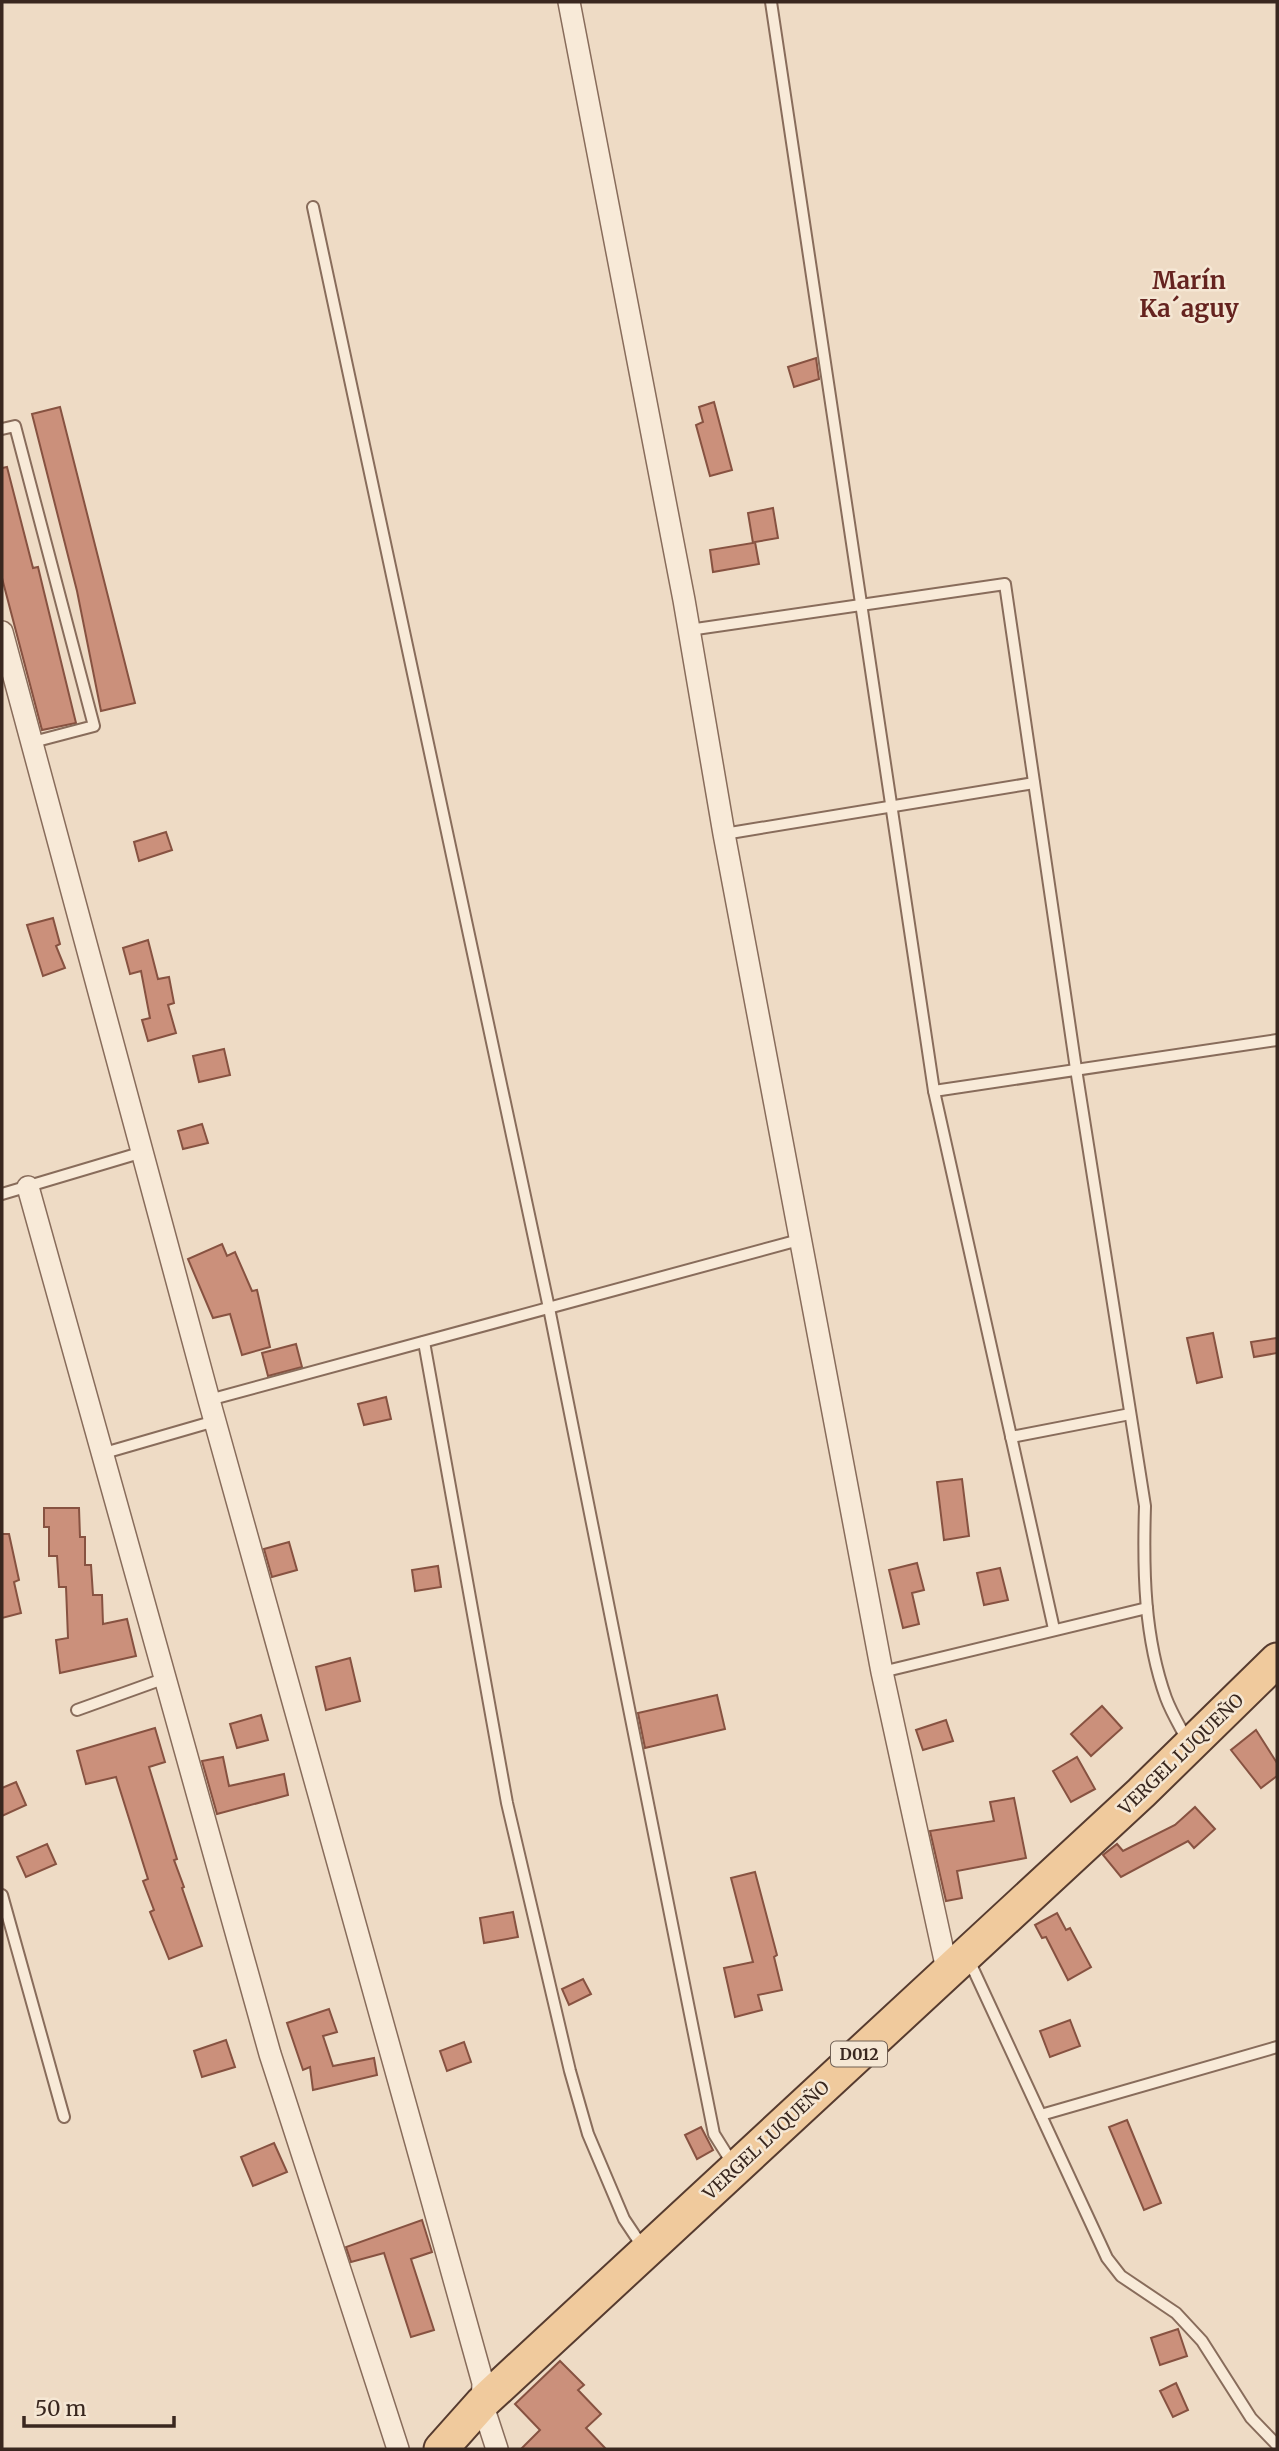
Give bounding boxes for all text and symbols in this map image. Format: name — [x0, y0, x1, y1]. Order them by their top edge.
district label: Marín Ka´aguy — [1139, 265, 1239, 324]
street label: VERGEL LUQUEÑO — [1113, 1689, 1248, 1820]
road number: D012 — [831, 2042, 887, 2066]
street label: VERGEL LUQUEÑO — [697, 2075, 834, 2205]
scale bar — [24, 2384, 175, 2428]
text: 50 m — [35, 2395, 86, 2422]

